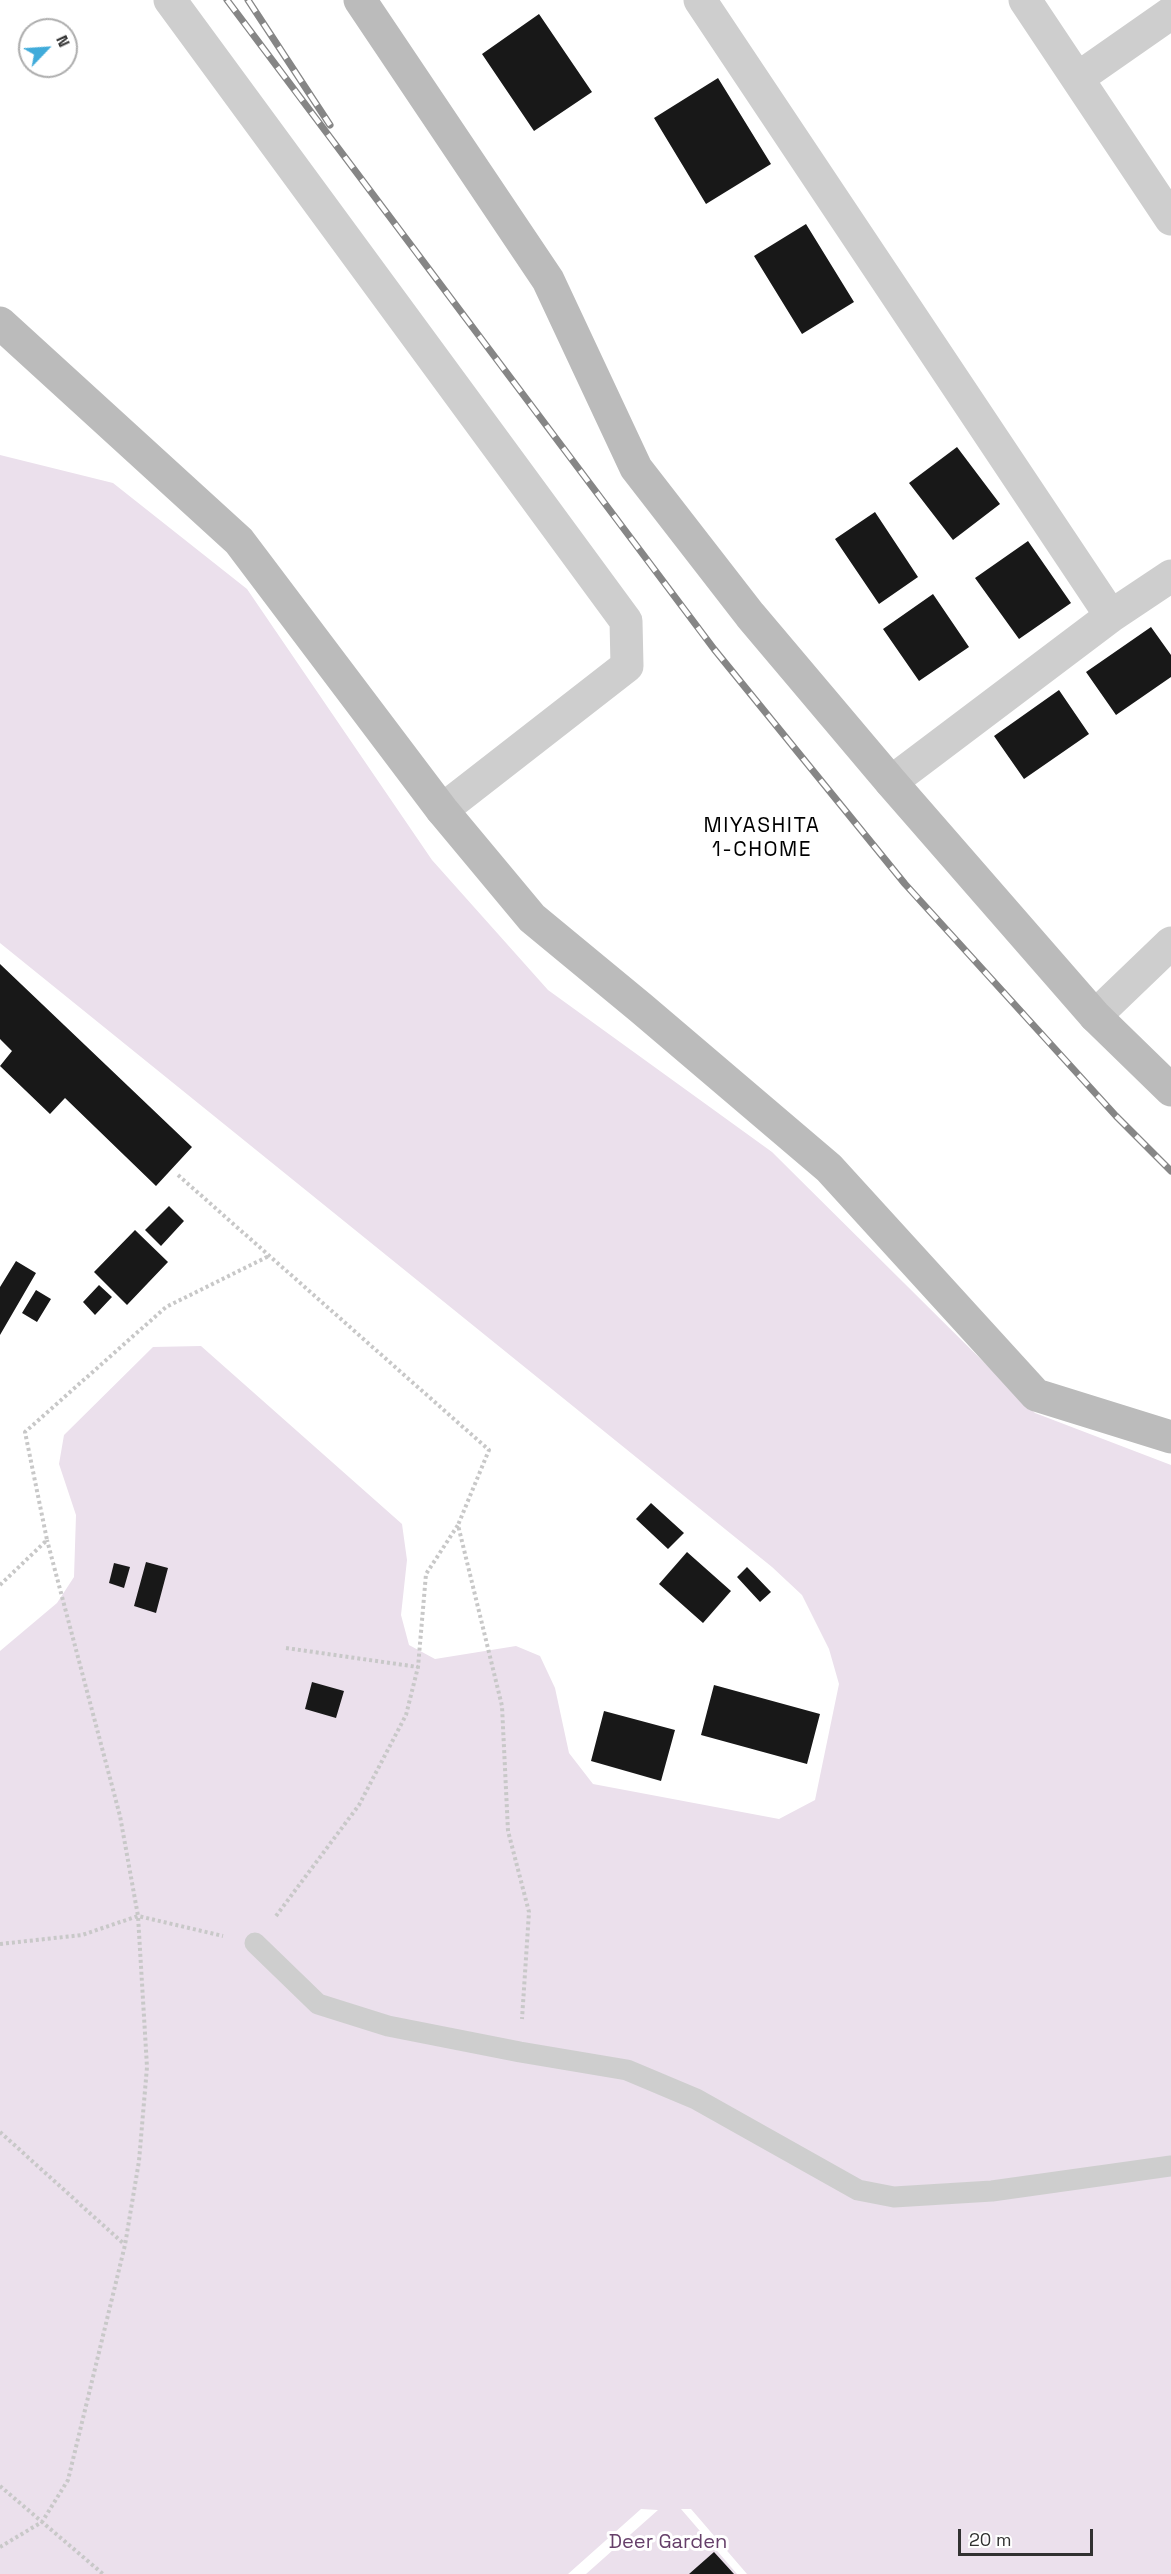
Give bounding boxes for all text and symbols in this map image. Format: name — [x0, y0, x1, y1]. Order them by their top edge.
north arrow — [18, 18, 78, 78]
text: N — [51, 32, 75, 50]
district label: MIYASHITA 1-CHOME — [704, 813, 820, 863]
scale bar — [961, 2517, 1096, 2555]
text: 20 m — [969, 2528, 1012, 2551]
park label: Deer Garden — [609, 2531, 727, 2555]

